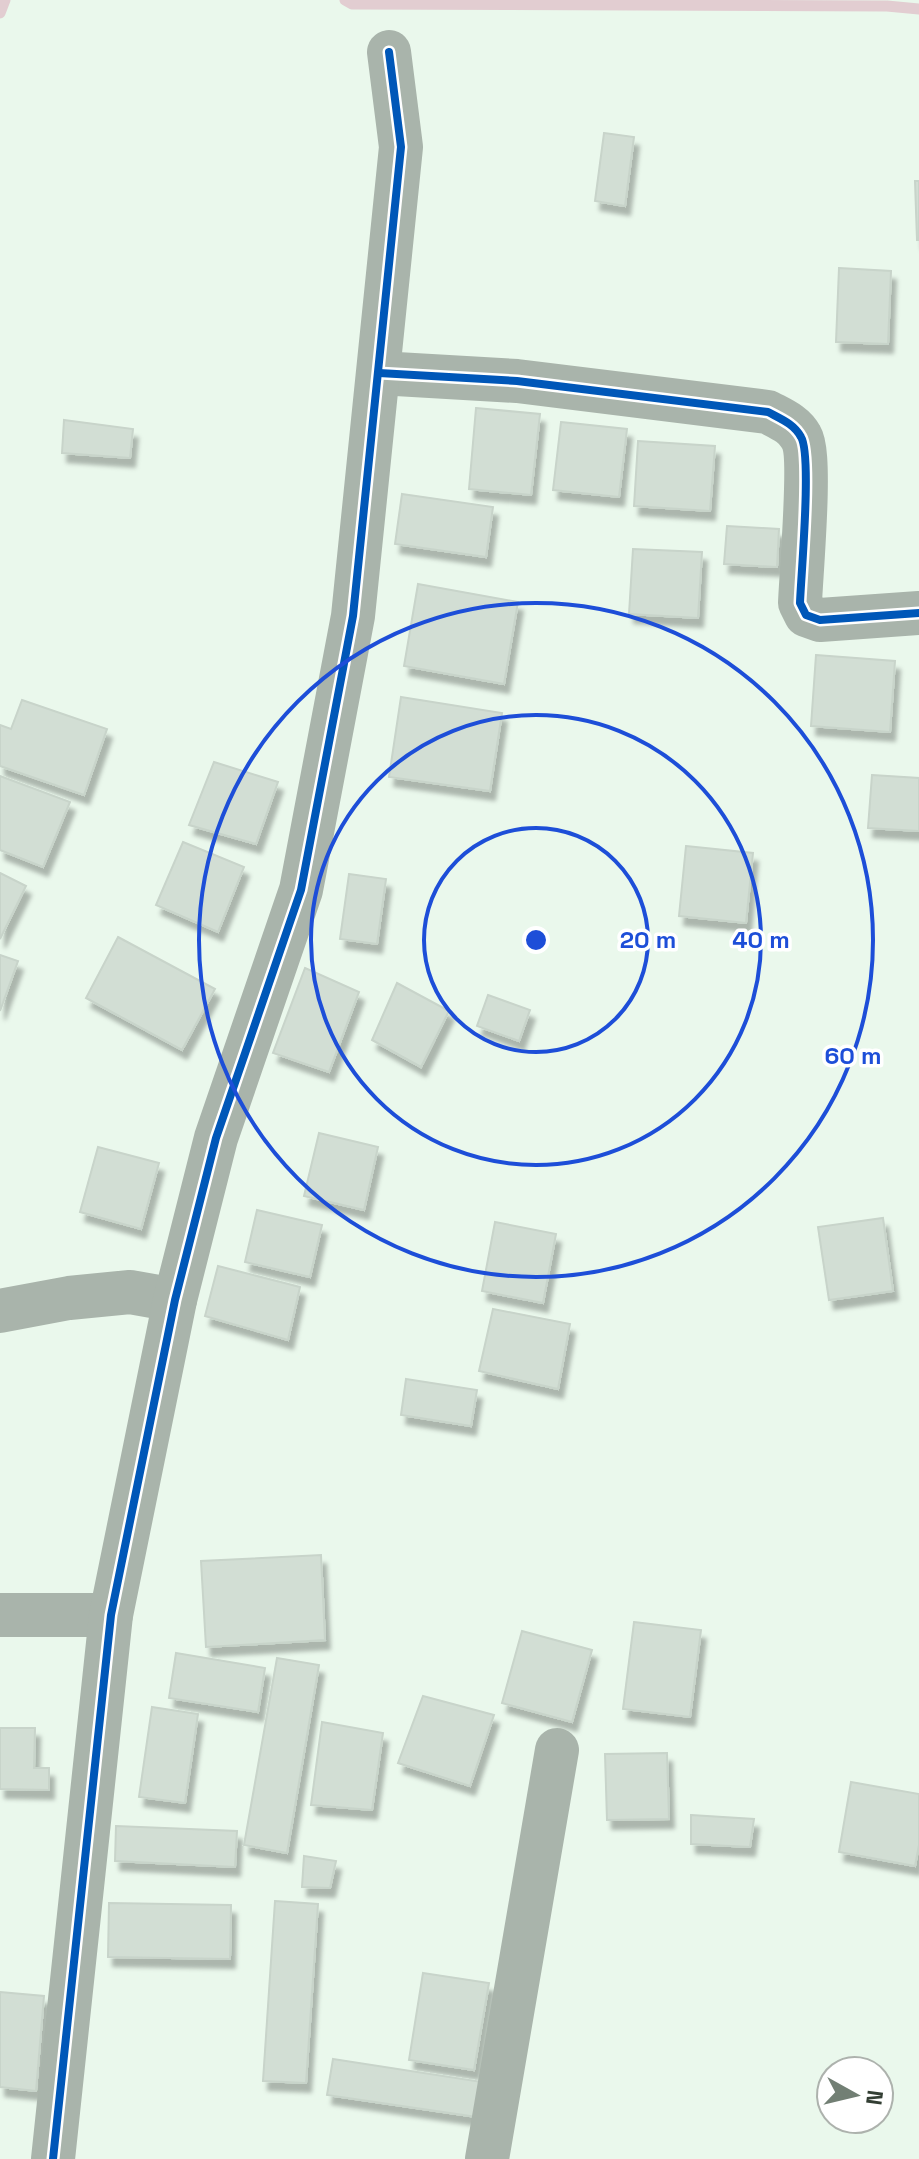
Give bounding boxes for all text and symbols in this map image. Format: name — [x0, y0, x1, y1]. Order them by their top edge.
text: 20 m — [620, 924, 676, 955]
text: 40 m — [732, 924, 790, 955]
centre of rings — [522, 926, 550, 954]
text: 60 m — [825, 1040, 881, 1071]
north arrow — [815, 2055, 895, 2135]
text: N — [860, 2089, 890, 2107]

